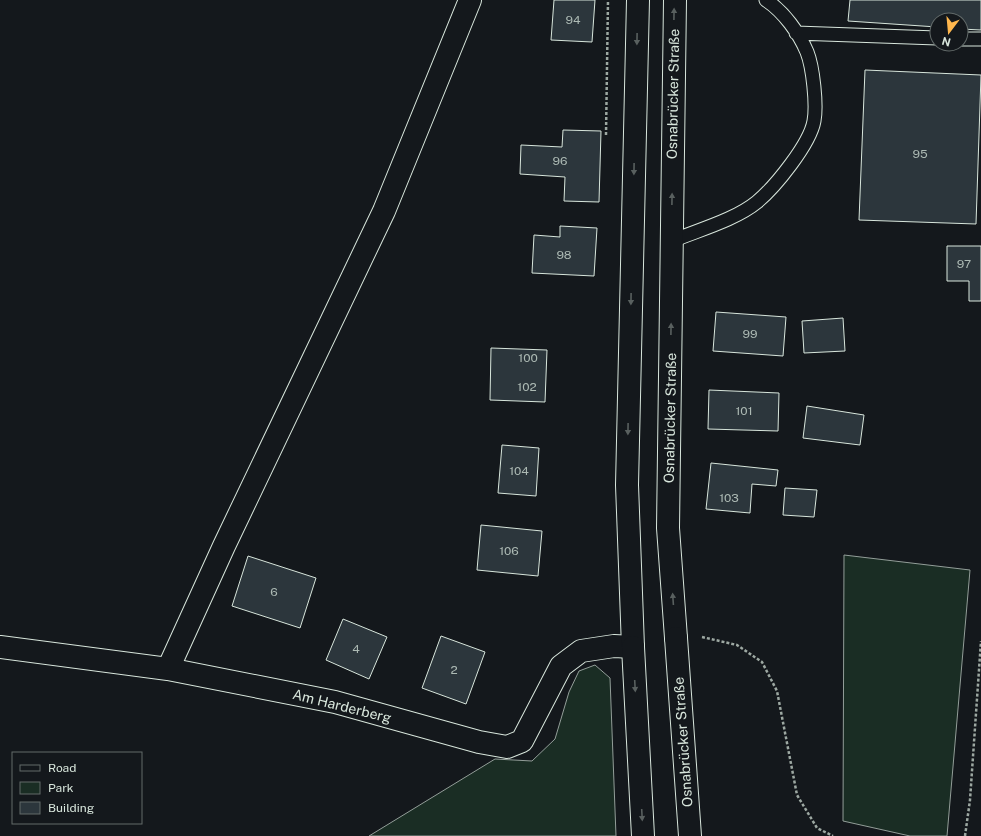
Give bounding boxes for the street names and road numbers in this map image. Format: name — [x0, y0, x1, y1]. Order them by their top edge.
street label: Osnabrücker Straße — [664, 29, 682, 159]
street label: Osnabrücker Straße — [661, 353, 679, 483]
street label: Osnabrücker Straße — [670, 676, 696, 808]
street label: Am Harderberg — [291, 686, 393, 726]

